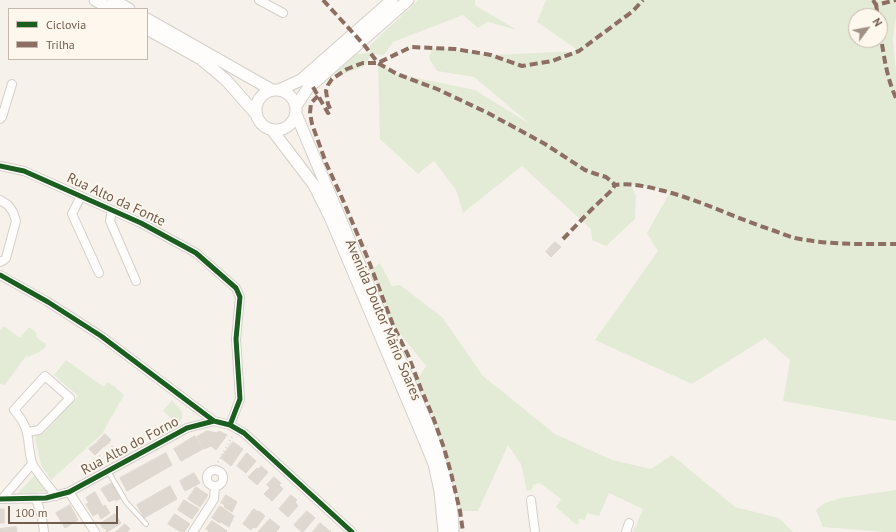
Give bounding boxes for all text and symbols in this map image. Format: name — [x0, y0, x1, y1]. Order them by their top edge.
legend — [8, 8, 148, 60]
north arrow — [848, 8, 888, 48]
text: N — [869, 15, 885, 29]
text: Ciclovia — [46, 17, 86, 32]
text: Trilha — [46, 37, 75, 52]
street label: Rua Alto da Fonte — [64, 170, 168, 230]
street label: Avenida Doutor Mário Soares — [341, 237, 425, 403]
street label: Rua Alto do Forno — [78, 413, 182, 479]
scale bar — [10, 498, 120, 524]
text: 100 m — [15, 505, 48, 520]

